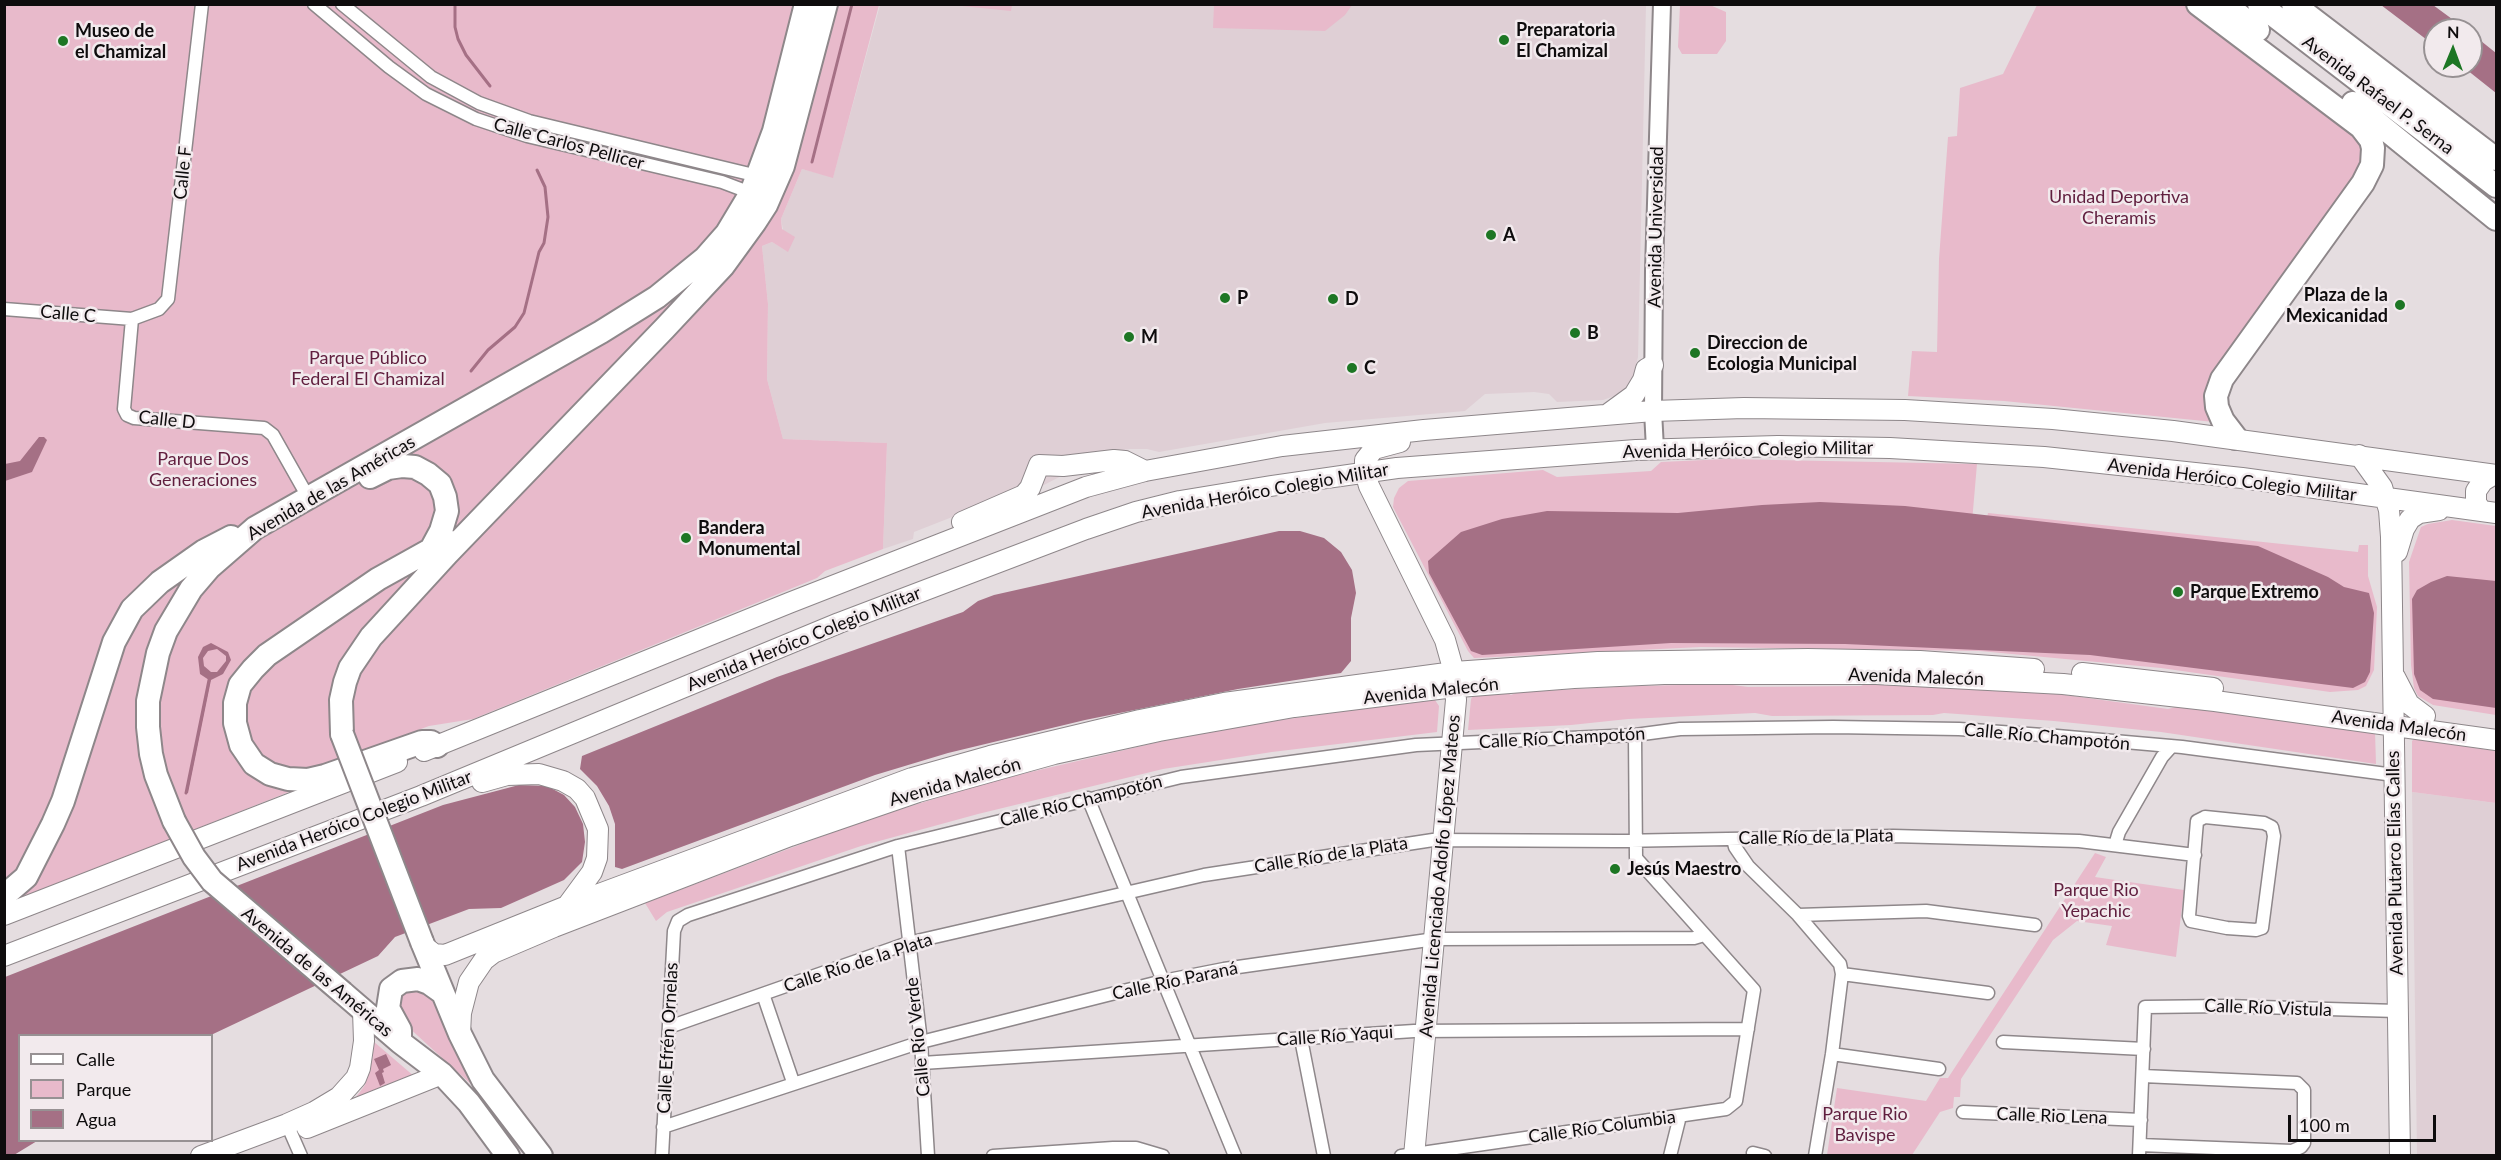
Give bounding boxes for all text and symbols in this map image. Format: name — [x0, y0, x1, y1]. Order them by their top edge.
north arrow — [2423, 18, 2483, 78]
place label: Preparatoria El Chamizal — [1516, 19, 1615, 62]
place label: Museo de el Chamizal — [75, 20, 166, 63]
text: N — [2447, 22, 2460, 41]
street label: Avenida Rafael P. Serna — [2298, 31, 2458, 159]
marker: Preparatoria El Chamizal — [1497, 33, 1511, 47]
marker: Museo de el Chamizal — [56, 34, 70, 48]
street label: Calle Carlos Pellicer — [491, 113, 647, 175]
street label: Calle F — [169, 145, 197, 201]
street label: Avenida Universidad — [1644, 146, 1668, 308]
park label: Unidad Deportiva Cheramis — [2049, 186, 2189, 228]
place label: A — [1503, 224, 1516, 246]
marker: A — [1484, 228, 1498, 242]
place label: Plaza de la Mexicanidad — [2286, 284, 2388, 326]
place label: P — [1237, 287, 1248, 309]
place label: D — [1345, 288, 1359, 310]
marker: P — [1218, 291, 1232, 305]
marker: D — [1326, 292, 1340, 306]
marker: Plaza de la Mexicanidad — [2393, 298, 2407, 312]
street label: Calle C — [39, 301, 97, 327]
place label: B — [1587, 322, 1599, 344]
place label: M — [1141, 326, 1158, 348]
marker: B — [1568, 326, 1582, 340]
marker: M — [1122, 330, 1136, 344]
place label: Direccion de Ecologia Municipal — [1707, 332, 1857, 374]
marker: Direccion de Ecologia Municipal — [1688, 346, 1702, 360]
park label: Parque Público Federal El Chamizal — [291, 347, 445, 389]
place label: C — [1364, 357, 1376, 379]
marker: C — [1345, 361, 1359, 375]
street label: Calle D — [137, 406, 197, 434]
street label: Avenida de las Américas — [243, 431, 419, 545]
street label: Avenida Heróico Colegio Militar — [1623, 437, 1873, 463]
park label: Parque Dos Generaciones — [149, 448, 257, 490]
street label: Avenida Heróico Colegio Militar — [2106, 454, 2358, 506]
street label: Avenida Heróico Colegio Militar — [1140, 459, 1390, 523]
place label: Bandera Monumental — [698, 517, 800, 560]
marker: Bandera Monumental — [679, 531, 693, 545]
place label: Parque Extremo — [2190, 581, 2319, 603]
street label: Avenida Heróico Colegio Militar — [684, 582, 924, 696]
marker: Parque Extremo — [2171, 585, 2185, 599]
street label: Avenida Malecón — [1848, 664, 1984, 690]
street label: Avenida Malecón — [1362, 673, 1500, 709]
street label: Avenida Malecón — [2330, 706, 2468, 746]
street label: Avenida Licenciado Adolfo López Mateos — [1415, 714, 1465, 1038]
street label: Calle Río Champotón — [1963, 719, 2131, 755]
street label: Calle Río Champotón — [1478, 723, 1646, 753]
street label: Avenida Plutarco Elías Calles — [2382, 750, 2408, 976]
street label: Avenida Malecón — [887, 753, 1023, 811]
street label: Avenida Heróico Colegio Militar — [233, 766, 475, 876]
street label: Calle Río Champotón — [998, 770, 1164, 832]
street label: Calle Río de la Plata — [1738, 825, 1894, 849]
street label: Calle Río de la Plata — [1253, 832, 1409, 878]
place label: Jesús Maestro — [1627, 858, 1741, 880]
marker: Jesús Maestro — [1608, 862, 1622, 876]
park label: Parque Rio Yepachic — [2053, 879, 2139, 922]
street label: Avenida de las Américas — [237, 903, 397, 1041]
street label: Calle Río de la Plata — [781, 929, 935, 997]
street label: Calle Río Paraná — [1110, 957, 1240, 1005]
street label: Calle Efrén Ornelas — [653, 962, 683, 1114]
street label: Calle Río Verde — [901, 976, 935, 1098]
street label: Calle Río Vistula — [2204, 995, 2332, 1021]
street label: Calle Río Yaqui — [1276, 1021, 1394, 1051]
legend — [18, 1034, 213, 1142]
text: Calle — [76, 1048, 115, 1070]
text: Parque — [76, 1078, 131, 1100]
park label: Parque Rio Bavispe — [1822, 1103, 1908, 1146]
street label: Calle Rio Lena — [1996, 1103, 2108, 1129]
scale bar — [2291, 1103, 2440, 1141]
street label: Calle Río Columbia — [1527, 1106, 1677, 1148]
text: Agua — [76, 1108, 117, 1130]
text: 100 m — [2299, 1114, 2350, 1136]

